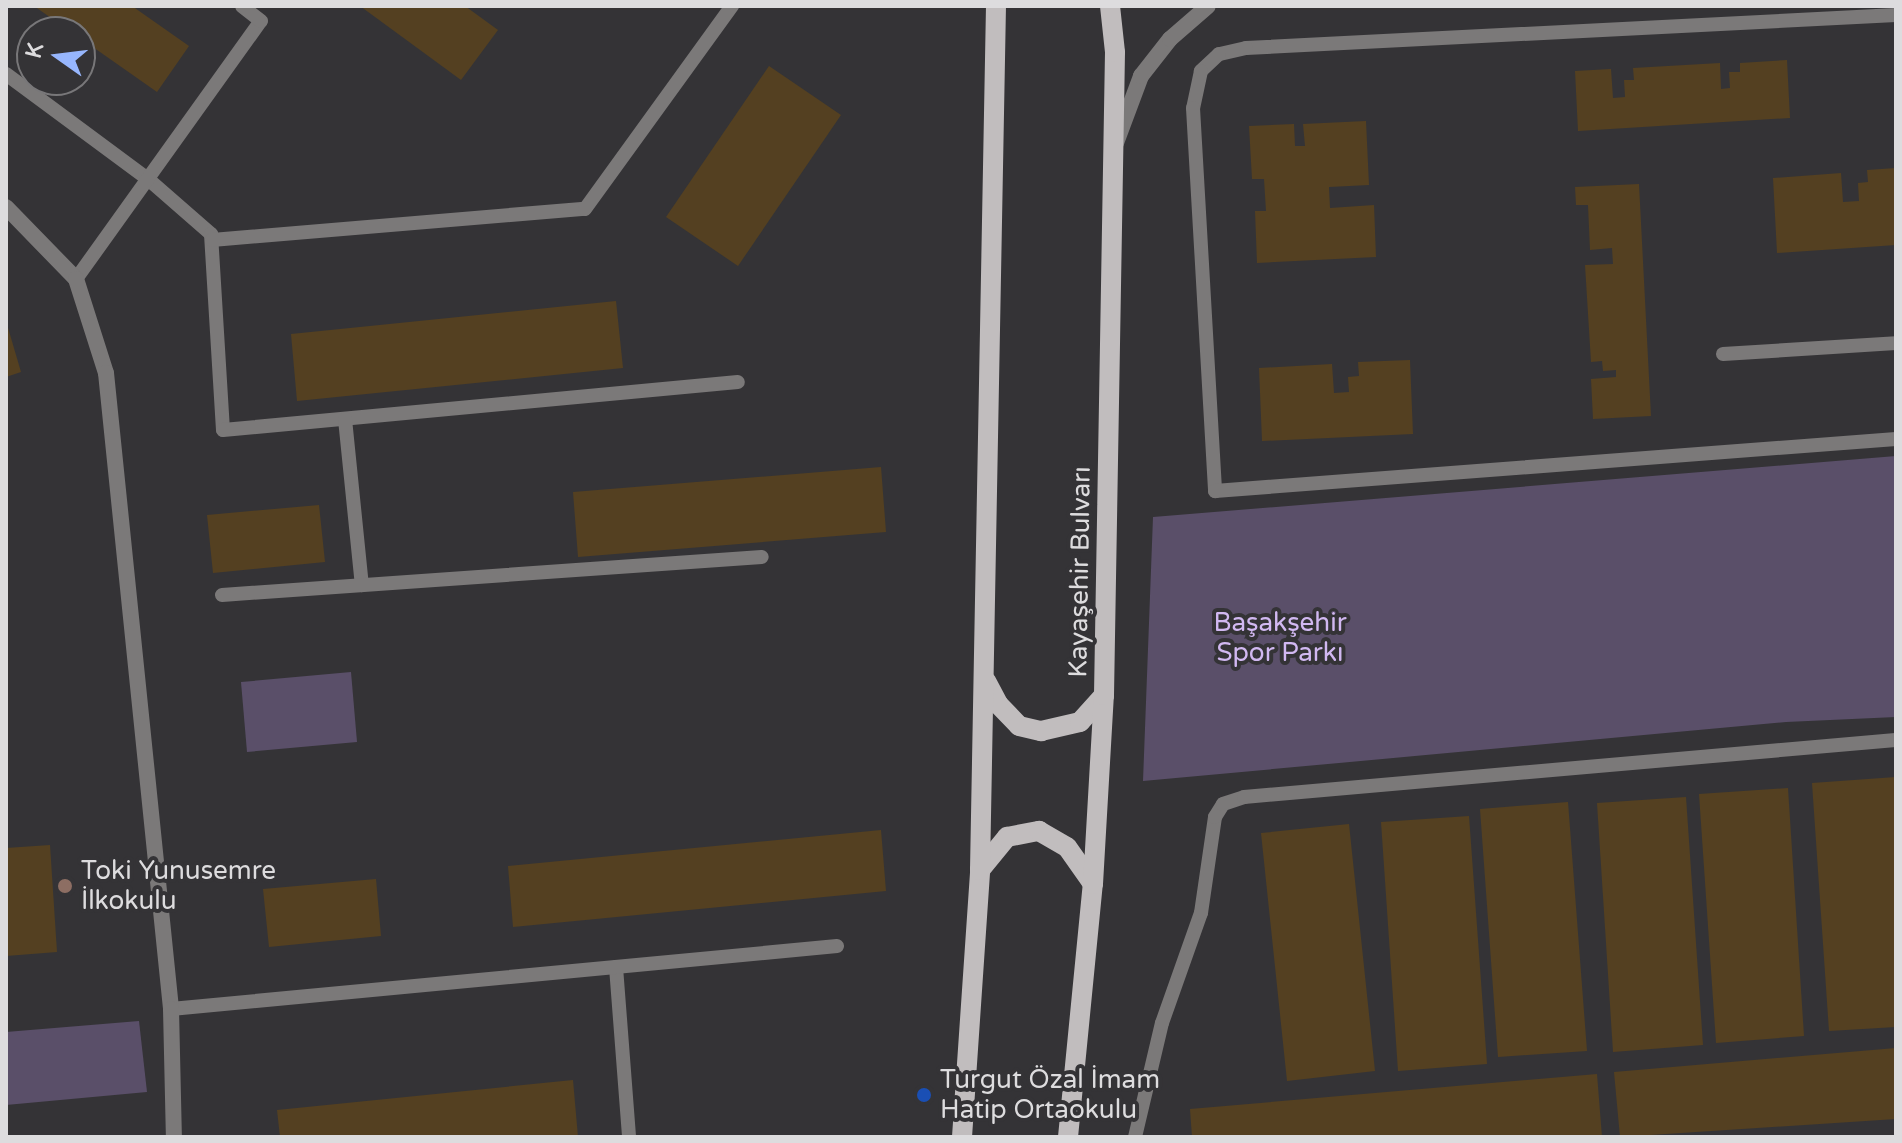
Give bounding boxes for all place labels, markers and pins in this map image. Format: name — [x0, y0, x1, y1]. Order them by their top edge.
place label: Toki Yunusemre İlkokulu — [81, 855, 276, 916]
marker: Toki Yunusemre İlkokulu — [56, 877, 74, 895]
place label: Turgut Özal İmam Hatip Ortaokulu — [940, 1064, 1160, 1126]
marker: Turgut Özal İmam Hatip Ortaokulu — [915, 1086, 933, 1104]

